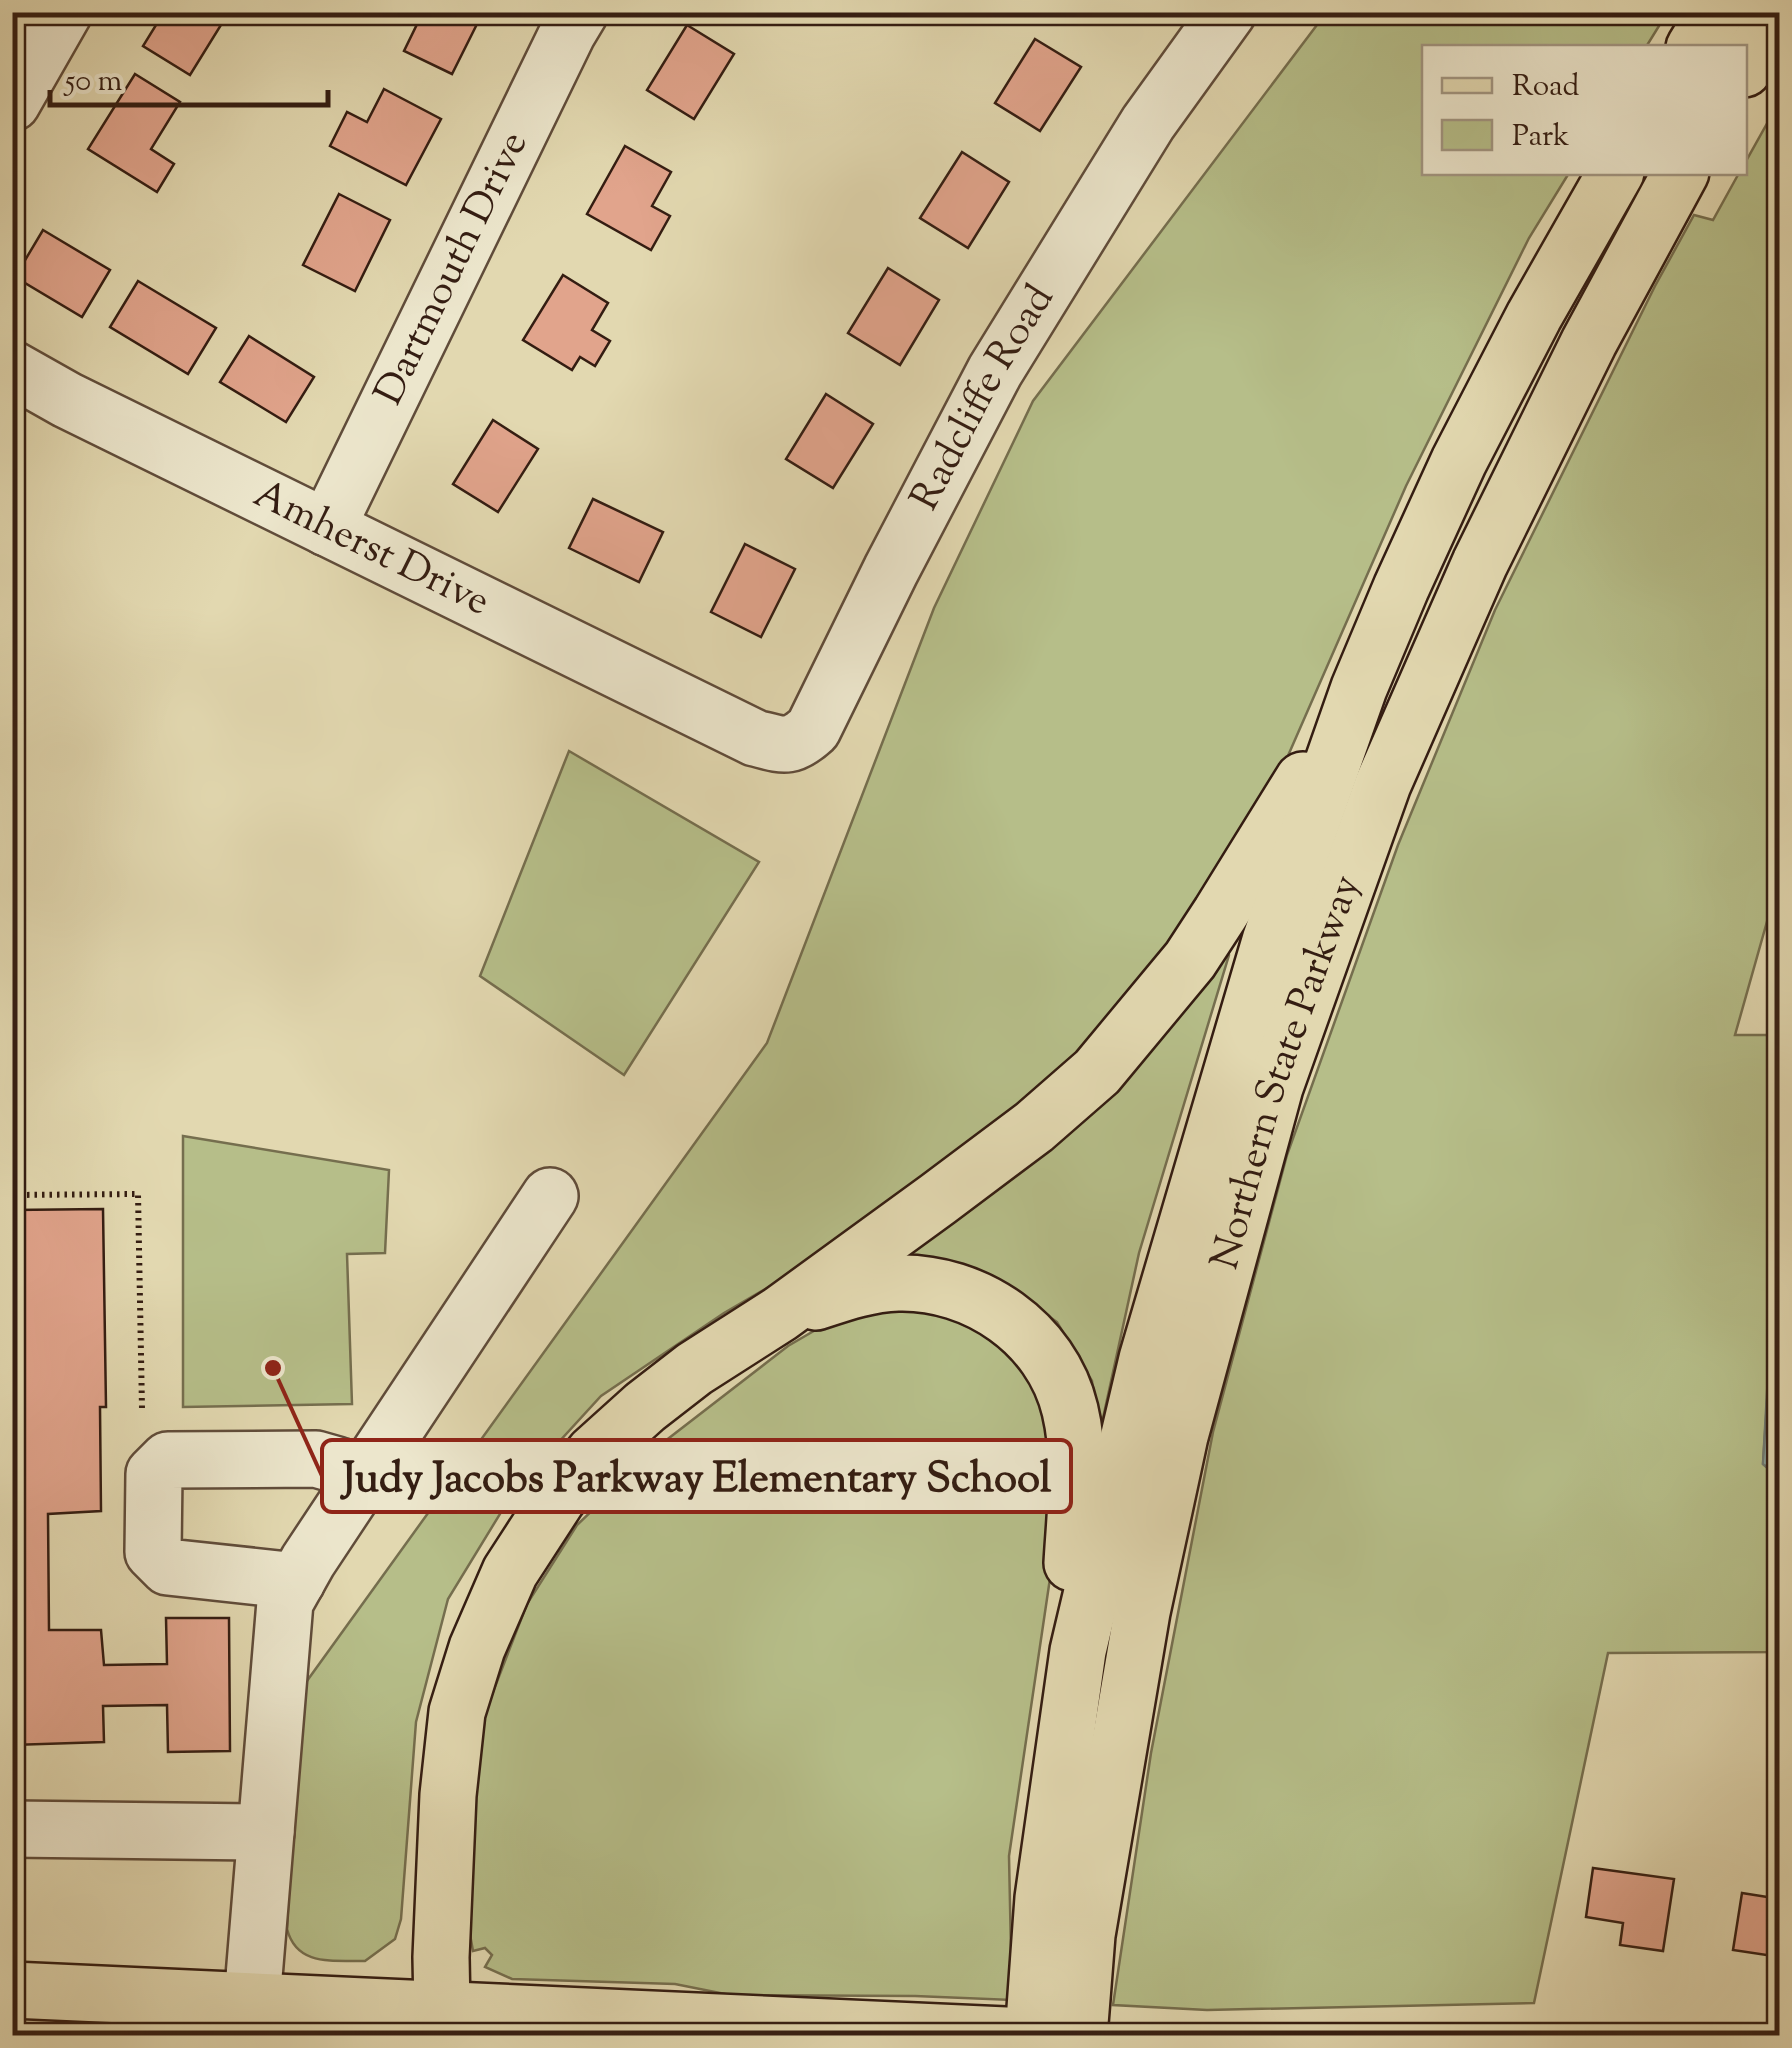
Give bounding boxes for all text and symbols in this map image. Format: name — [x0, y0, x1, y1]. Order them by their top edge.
scale bar — [50, 45, 328, 107]
legend — [1422, 45, 1747, 175]
text: 50 m — [63, 61, 123, 104]
text: Road — [1512, 66, 1579, 109]
text: Park — [1512, 116, 1569, 159]
street label: Dartmouth Drive — [362, 123, 544, 415]
street label: Radcliffe Road — [898, 275, 1069, 521]
street label: Amherst Drive — [243, 467, 499, 632]
street label: Northern State Parkway — [1198, 868, 1377, 1276]
callout: Judy Jacobs Parkway Elementary School — [322, 1440, 1071, 1512]
text: Judy Jacobs Parkway Elementary School — [340, 1451, 1052, 1511]

